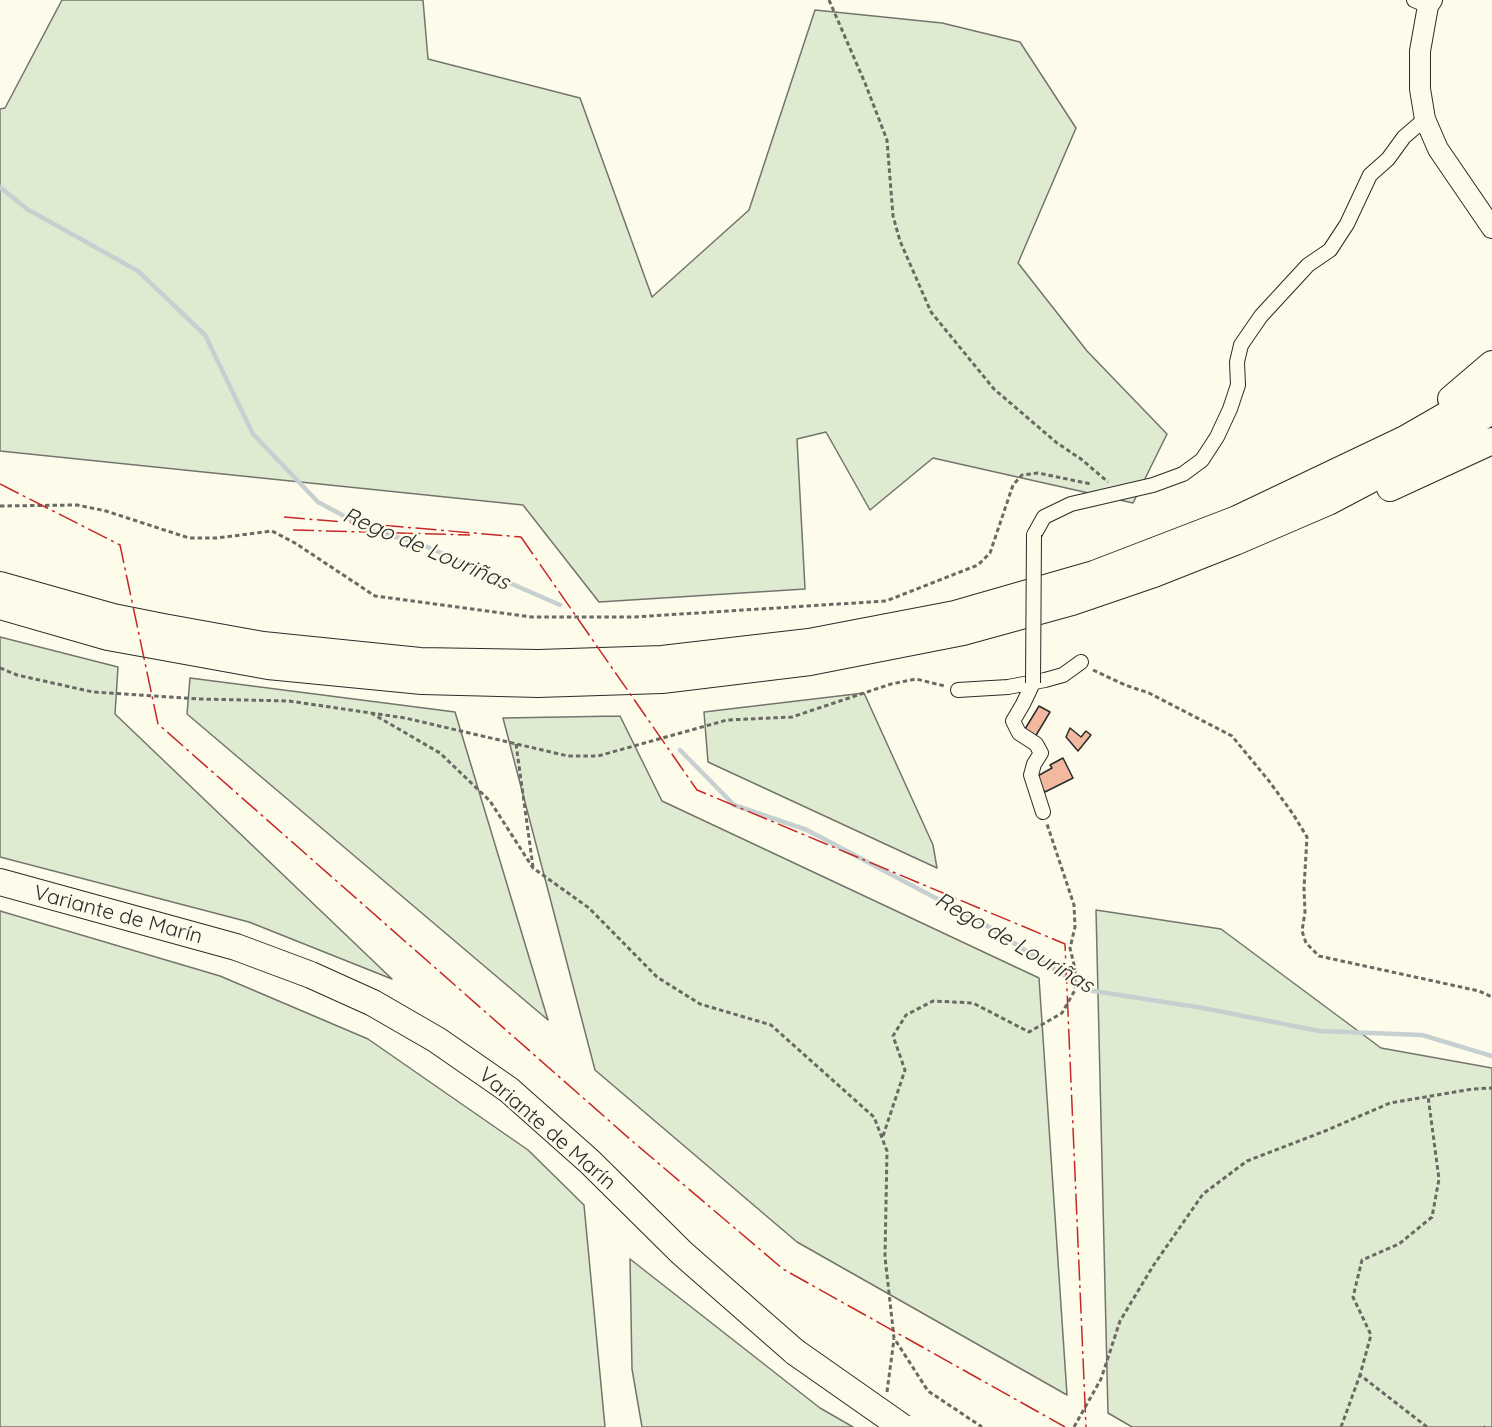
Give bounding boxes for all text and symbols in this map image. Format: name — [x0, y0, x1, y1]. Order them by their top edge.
water label: Rego de Louriñas — [339, 502, 513, 596]
street label: Variante de Marín — [31, 880, 205, 950]
water label: Rego de Louriñas — [930, 887, 1098, 999]
street label: Variante de Marín — [473, 1063, 621, 1195]

